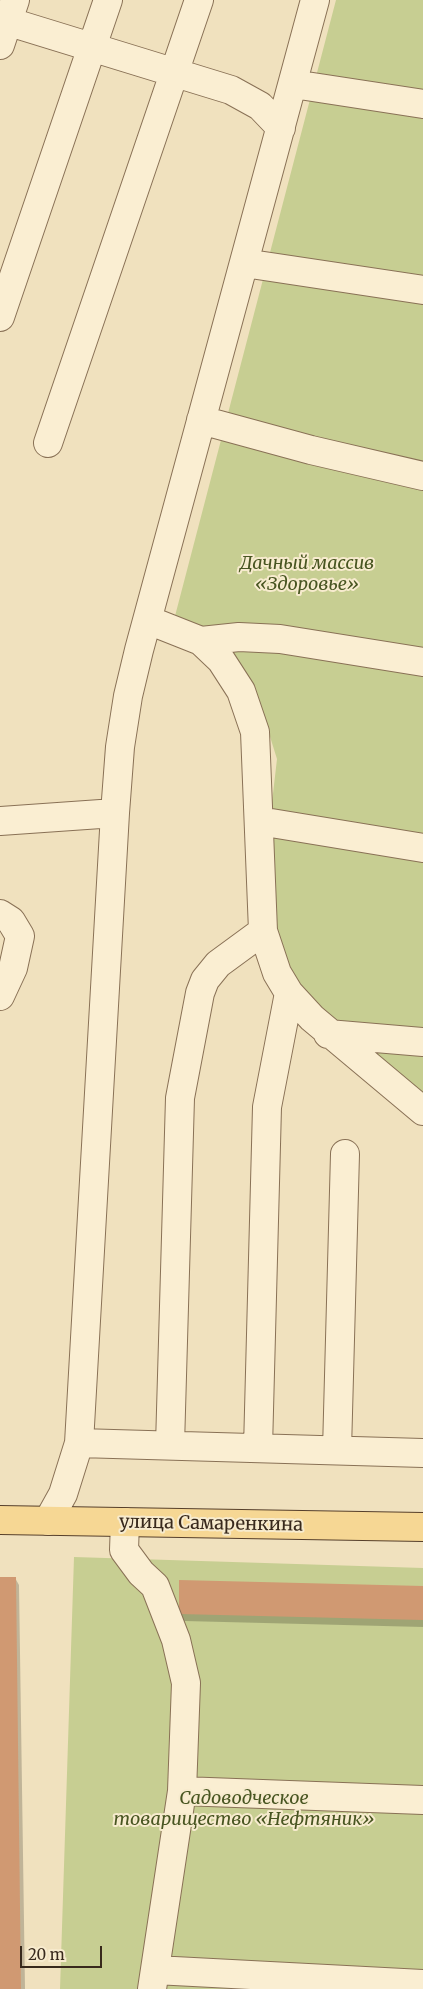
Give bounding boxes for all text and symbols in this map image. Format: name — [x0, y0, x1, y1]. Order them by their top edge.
park label: Дачный массив «Здоровье» — [240, 553, 374, 596]
street label: улица Самаренкина — [119, 1512, 303, 1536]
park label: Садоводческое товарищество «Нефтяник» — [114, 1788, 374, 1830]
scale bar — [22, 1936, 105, 1968]
text: 20 m — [28, 1945, 65, 1964]

